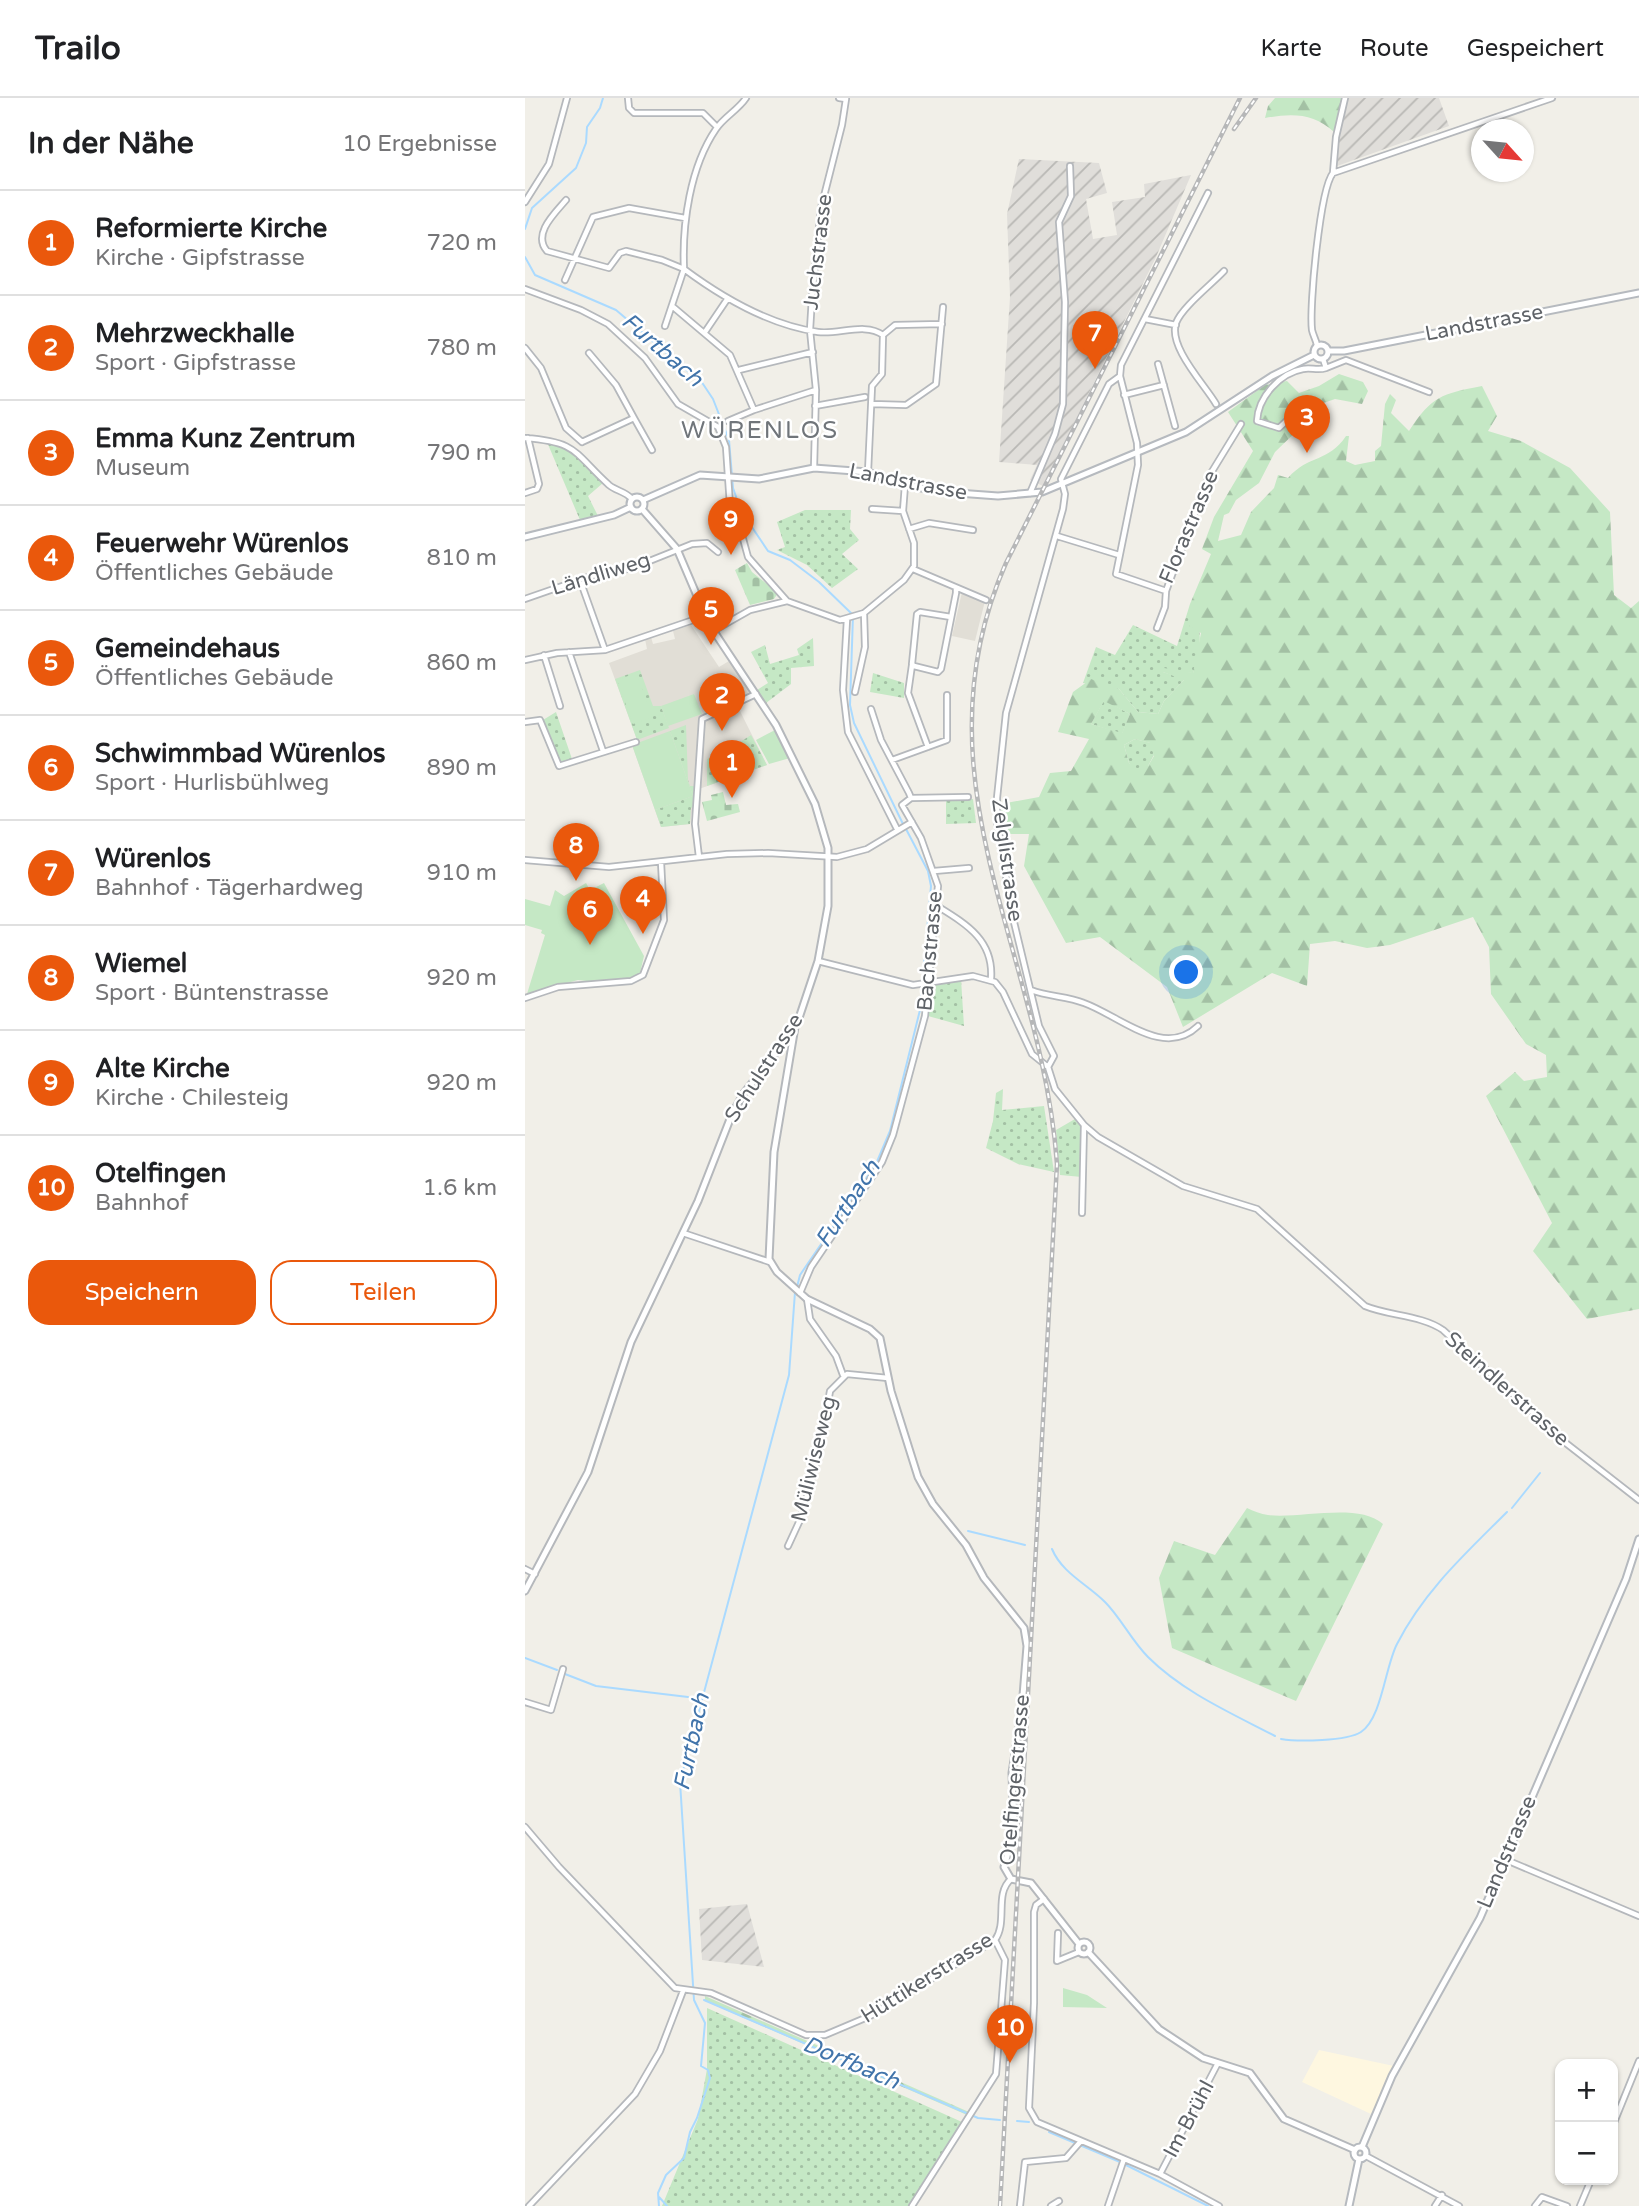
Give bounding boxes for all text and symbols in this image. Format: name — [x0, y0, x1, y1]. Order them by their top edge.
text: Trailo — [35, 29, 121, 68]
text: Karte — [1260, 34, 1322, 63]
text: Route — [1360, 34, 1429, 63]
text: Gespeichert — [1467, 34, 1604, 63]
north arrow — [1471, 119, 1534, 182]
text: In der Nähe — [28, 125, 194, 162]
text: 10 Ergebnisse — [342, 130, 497, 158]
street label: Juchstrasse — [798, 193, 838, 311]
text: Reformierte Kirche — [95, 213, 327, 244]
text: 1 — [44, 229, 58, 257]
text: 720 m — [427, 229, 497, 257]
text: Kirche · Gipfstrasse — [95, 244, 305, 272]
street label: Landstrasse — [1423, 299, 1545, 347]
water label: Furtbach — [616, 307, 709, 394]
pin: 7 — [1072, 311, 1118, 369]
text: Mehrzweckhalle — [95, 318, 294, 349]
text: 2 — [44, 334, 58, 362]
text: 780 m — [427, 334, 497, 362]
text: Sport · Gipfstrasse — [95, 349, 296, 377]
pin: 3 — [1284, 395, 1330, 453]
district label: WÜRENLOS — [681, 416, 839, 445]
text: Emma Kunz Zentrum — [95, 423, 356, 454]
text: 3 — [44, 439, 58, 467]
text: 790 m — [427, 439, 497, 467]
text: Museum — [95, 454, 190, 482]
street label: Landstrasse — [847, 458, 969, 506]
street label: Florastrasse — [1154, 467, 1224, 587]
pin: 9 — [708, 497, 754, 555]
text: Feuerwehr Würenlos — [95, 528, 349, 559]
text: 4 — [44, 544, 58, 572]
text: 810 m — [427, 544, 497, 572]
street label: Ländliweg — [549, 547, 653, 601]
text: Öffentliches Gebäude — [95, 559, 333, 587]
pin: 5 — [688, 587, 734, 645]
text: Gemeindehaus — [95, 633, 280, 664]
text: 5 — [44, 649, 58, 677]
text: 860 m — [427, 649, 497, 677]
text: Öffentliches Gebäude — [95, 664, 333, 692]
pin: 2 — [699, 673, 745, 731]
text: Schwimmbad Würenlos — [95, 738, 385, 769]
pin: 1 — [709, 740, 755, 798]
text: 6 — [44, 754, 58, 782]
text: 890 m — [427, 754, 497, 782]
text: Sport · Hurlisbühlweg — [95, 769, 329, 797]
street label: Zelglistrasse — [986, 797, 1028, 923]
pin: 8 — [553, 823, 599, 881]
text: Würenlos — [95, 843, 211, 874]
text: 7 — [44, 859, 58, 887]
text: 910 m — [427, 859, 497, 887]
text: Bahnhof · Tägerhardweg — [95, 874, 363, 902]
pin: 4 — [620, 876, 666, 934]
pin: 6 — [567, 887, 613, 945]
street label: Bachstrasse — [912, 890, 948, 1012]
text: Wiemel — [95, 948, 187, 979]
your location — [1169, 955, 1203, 989]
text: 8 — [44, 964, 58, 992]
text: 920 m — [427, 964, 497, 992]
text: Sport · Büntenstrasse — [95, 979, 329, 1007]
street label: Schulstrasse — [720, 1009, 809, 1127]
text: Alte Kirche — [95, 1053, 230, 1084]
text: 9 — [44, 1069, 58, 1097]
text: 920 m — [427, 1069, 497, 1097]
text: Kirche · Chilesteig — [95, 1084, 289, 1112]
water label: Furtbach — [809, 1154, 887, 1253]
text: Otelfingen — [95, 1158, 226, 1189]
text: 10 — [37, 1174, 65, 1202]
text: 1.6 km — [423, 1174, 497, 1202]
text: Bahnhof — [95, 1189, 189, 1217]
button: Speichern — [28, 1260, 256, 1325]
button: Teilen — [270, 1260, 497, 1325]
street label: Steindlerstrasse — [1440, 1327, 1574, 1451]
street label: Müliwiseweg — [786, 1394, 842, 1524]
water label: Furtbach — [668, 1690, 716, 1793]
street label: Otelfingerstrasse — [995, 1693, 1035, 1866]
street label: Landstrasse — [1472, 1792, 1542, 1912]
street label: Hüttikerstrasse — [856, 1927, 998, 2029]
pin: 10 — [987, 2005, 1033, 2063]
water label: Dorfbach — [799, 2030, 904, 2096]
map controls — [1555, 2059, 1618, 2185]
button: + — [1555, 2059, 1618, 2122]
street label: Im Brühl — [1158, 2076, 1220, 2162]
button: − — [1555, 2122, 1618, 2185]

